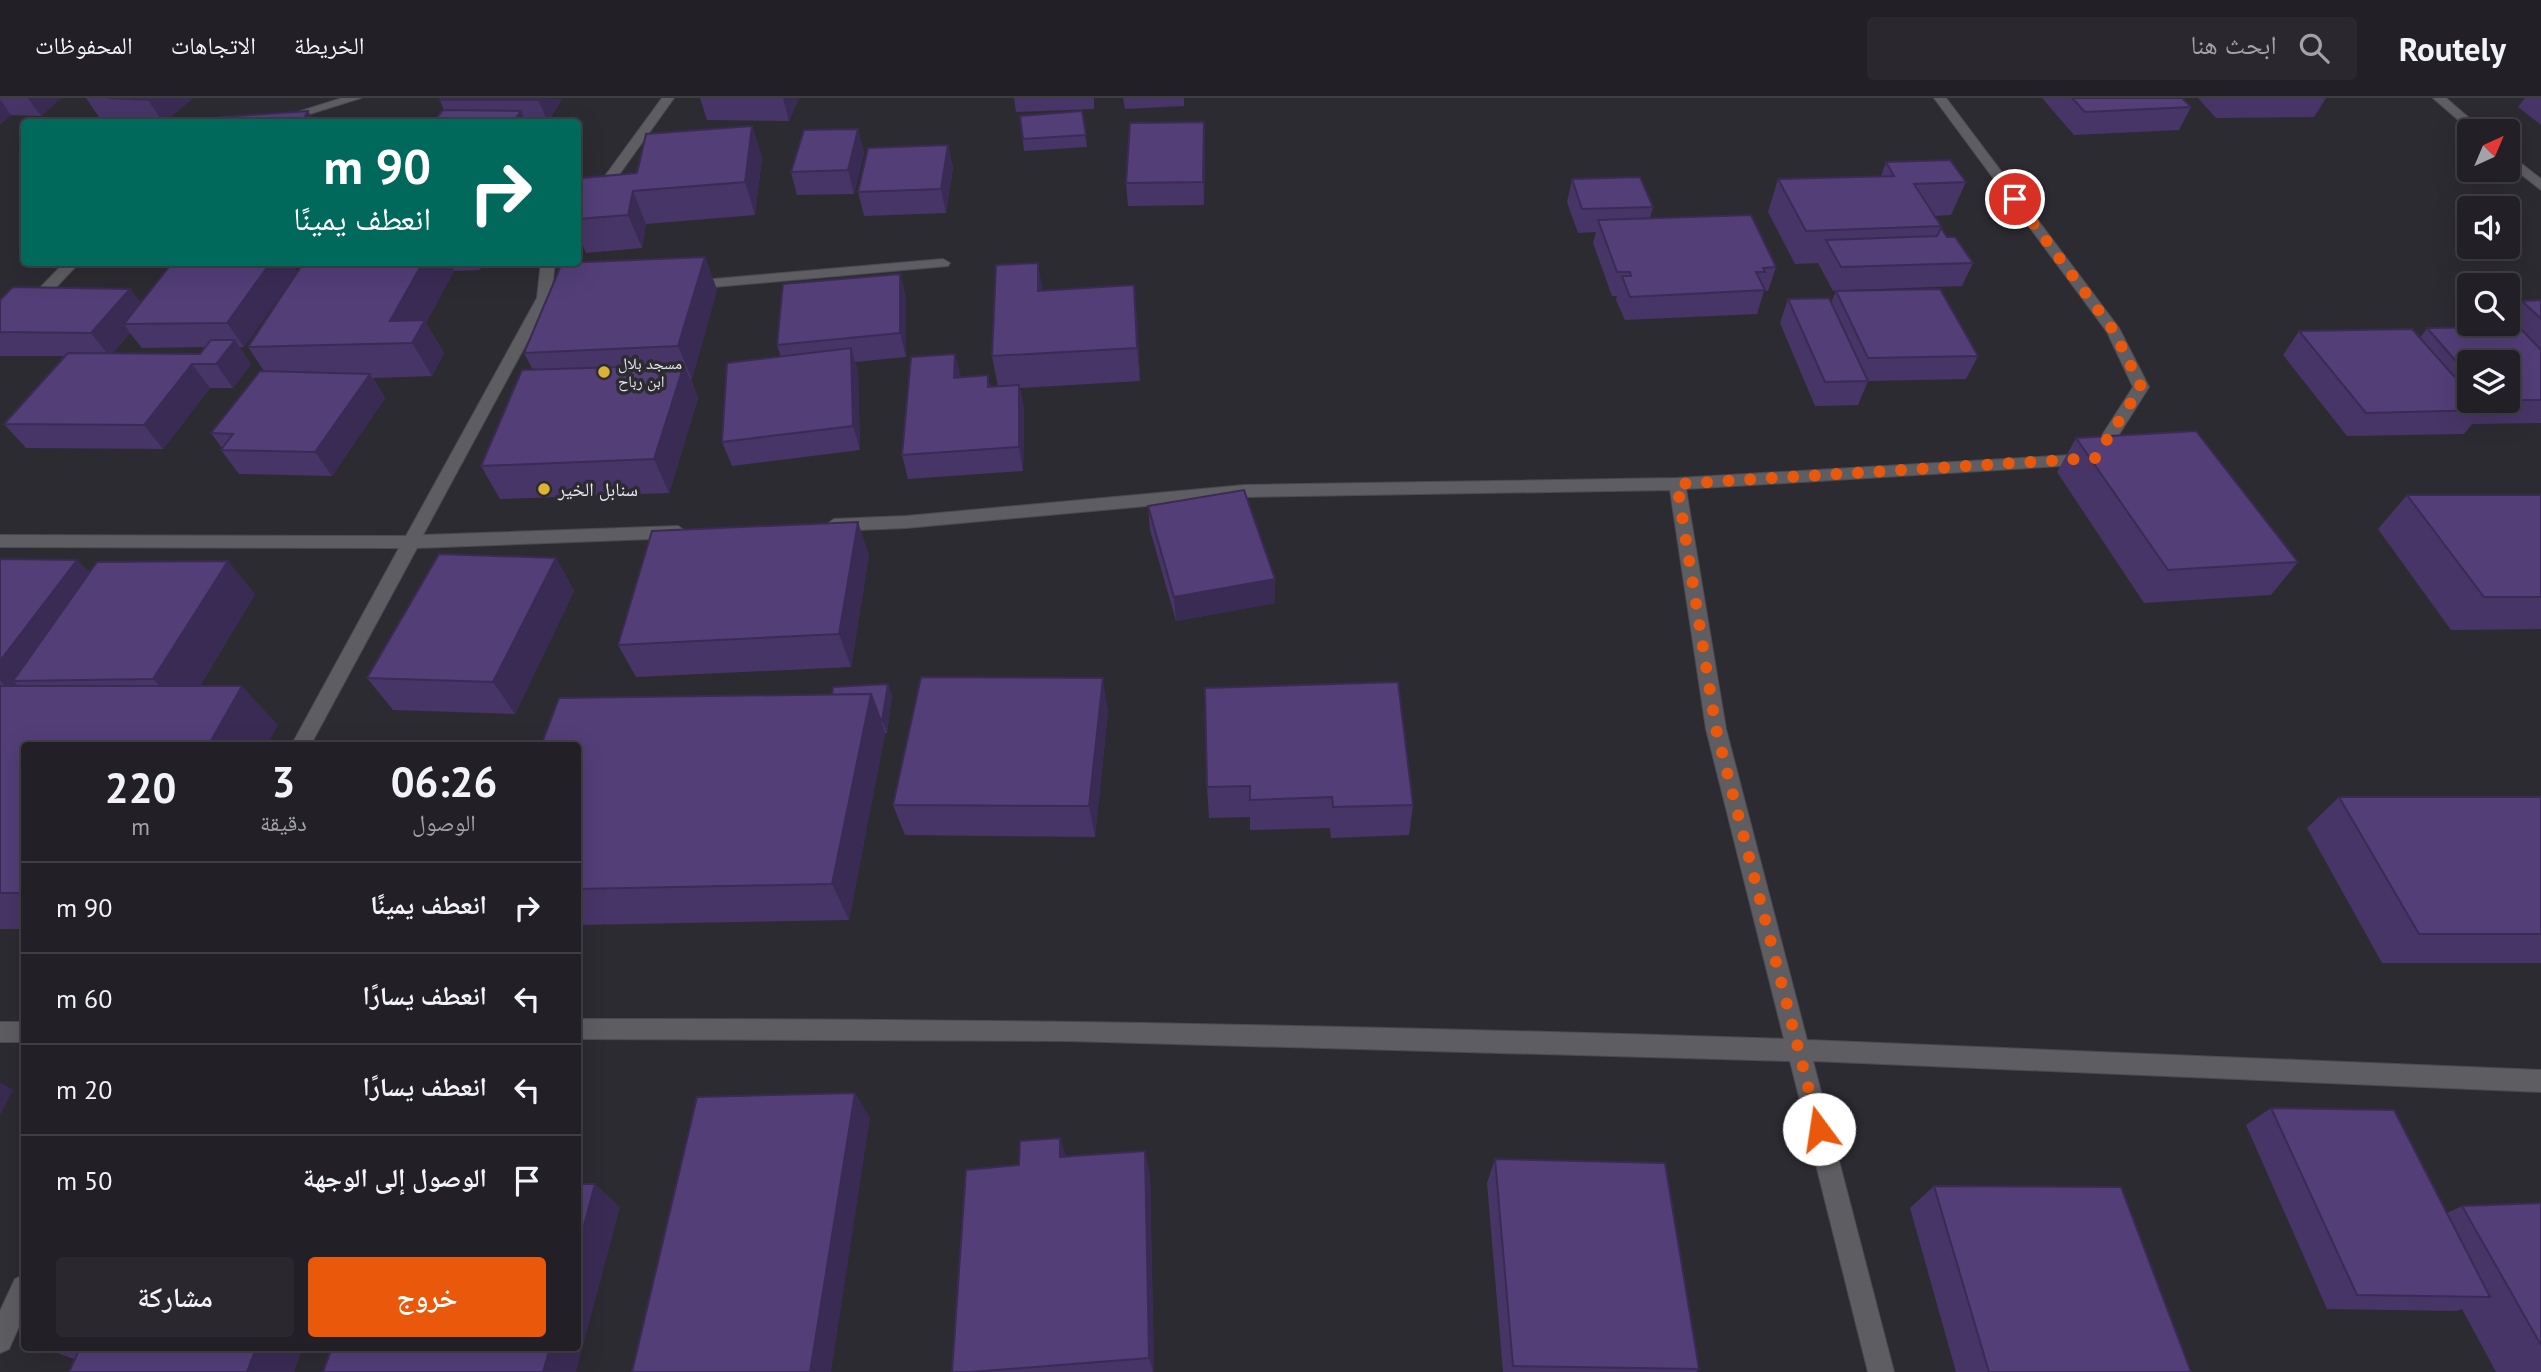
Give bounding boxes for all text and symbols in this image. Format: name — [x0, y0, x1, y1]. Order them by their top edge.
search box — [1867, 17, 2357, 80]
text: Routely — [2399, 27, 2506, 70]
text: ابحث هنا — [2190, 28, 2277, 61]
icon: search — [2295, 29, 2333, 67]
text: المحفوظات — [35, 30, 133, 61]
text: الاتجاهات — [171, 30, 256, 61]
text: الخريطة — [294, 30, 365, 61]
north arrow — [2457, 119, 2520, 182]
map controls — [2457, 119, 2520, 413]
text: 90 m — [324, 134, 431, 198]
icon: right — [455, 147, 546, 238]
pin — [1985, 169, 2045, 229]
icon: arrive — [1996, 180, 2034, 218]
button: sound — [2457, 196, 2520, 259]
text: انعطف يمينًا — [293, 197, 431, 239]
button: search — [2457, 273, 2520, 336]
button: layers — [2457, 350, 2520, 413]
place label: مسجد بلال ابن رباح — [618, 353, 682, 392]
marker: مسجد بلال ابن رباح — [596, 364, 612, 380]
place label: سنابل الخير — [557, 477, 638, 501]
marker: سنابل الخير — [536, 481, 552, 497]
text: 3 — [272, 754, 295, 809]
text: 06:26 — [391, 754, 497, 809]
text: 220 — [105, 760, 176, 815]
text: دقيقة — [260, 808, 307, 837]
text: الوصول — [412, 808, 476, 837]
text: m — [131, 812, 150, 841]
text: انعطف يمينًا — [370, 888, 487, 921]
icon: right — [508, 889, 546, 927]
text: 90 m — [56, 891, 112, 924]
text: انعطف يسارًا — [363, 979, 487, 1012]
icon: left — [508, 980, 546, 1018]
text: 60 m — [56, 982, 112, 1015]
text: انعطف يسارًا — [363, 1070, 487, 1103]
icon: left — [508, 1071, 546, 1109]
text: 20 m — [56, 1073, 112, 1106]
position arrow — [1782, 1092, 1856, 1166]
text: الوصول إلى الوجهة — [303, 1161, 487, 1194]
icon: arrive — [508, 1162, 546, 1200]
text: 50 m — [56, 1164, 112, 1197]
button: مشاركة — [56, 1257, 294, 1337]
button: خروج — [308, 1257, 546, 1337]

